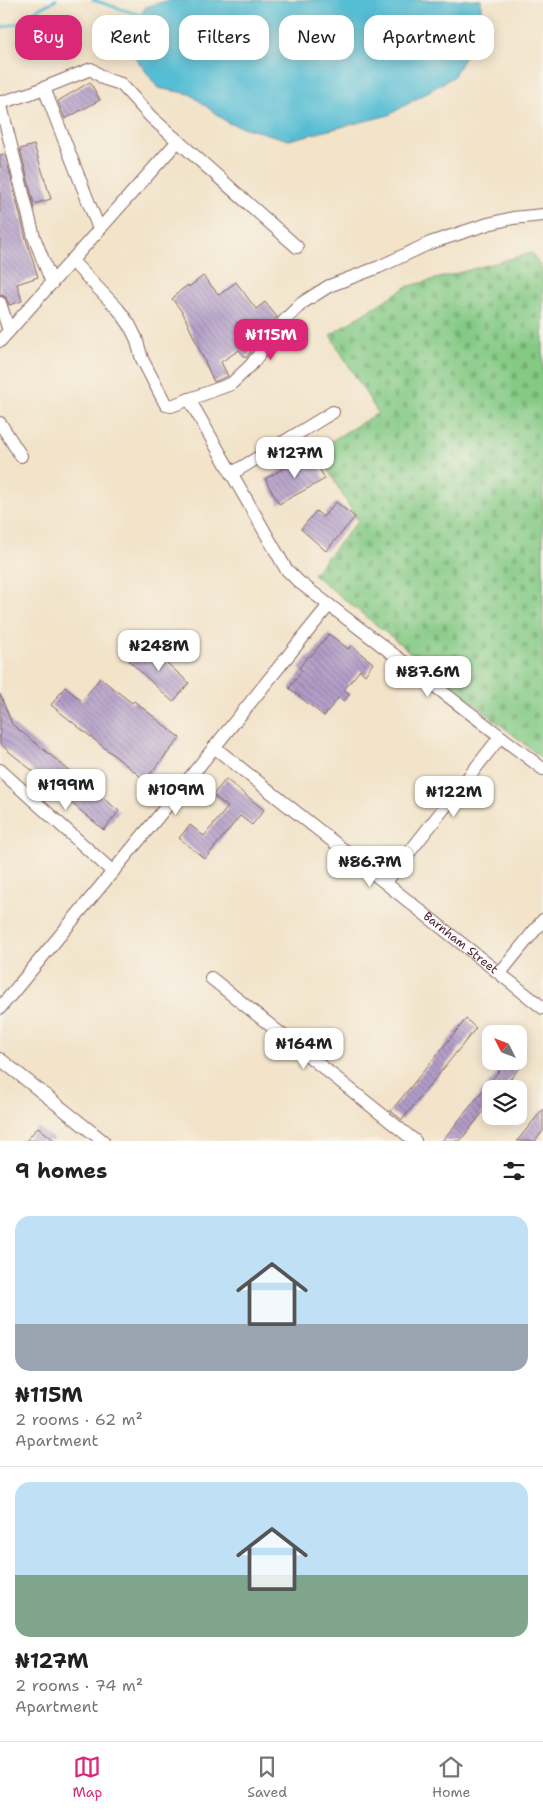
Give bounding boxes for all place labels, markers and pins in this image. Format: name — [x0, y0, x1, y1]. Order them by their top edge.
pin: ₦115M — [236, 318, 306, 361]
pin: ₦127M — [260, 436, 330, 479]
pin: ₦248M — [124, 630, 194, 672]
pin: ₦87.6M — [387, 656, 469, 698]
pin: ₦199M — [31, 768, 101, 811]
pin: ₦109M — [141, 774, 211, 816]
pin: ₦122M — [419, 776, 489, 818]
pin: ₦86.7M — [329, 846, 411, 888]
pin: ₦164M — [269, 1028, 339, 1070]

